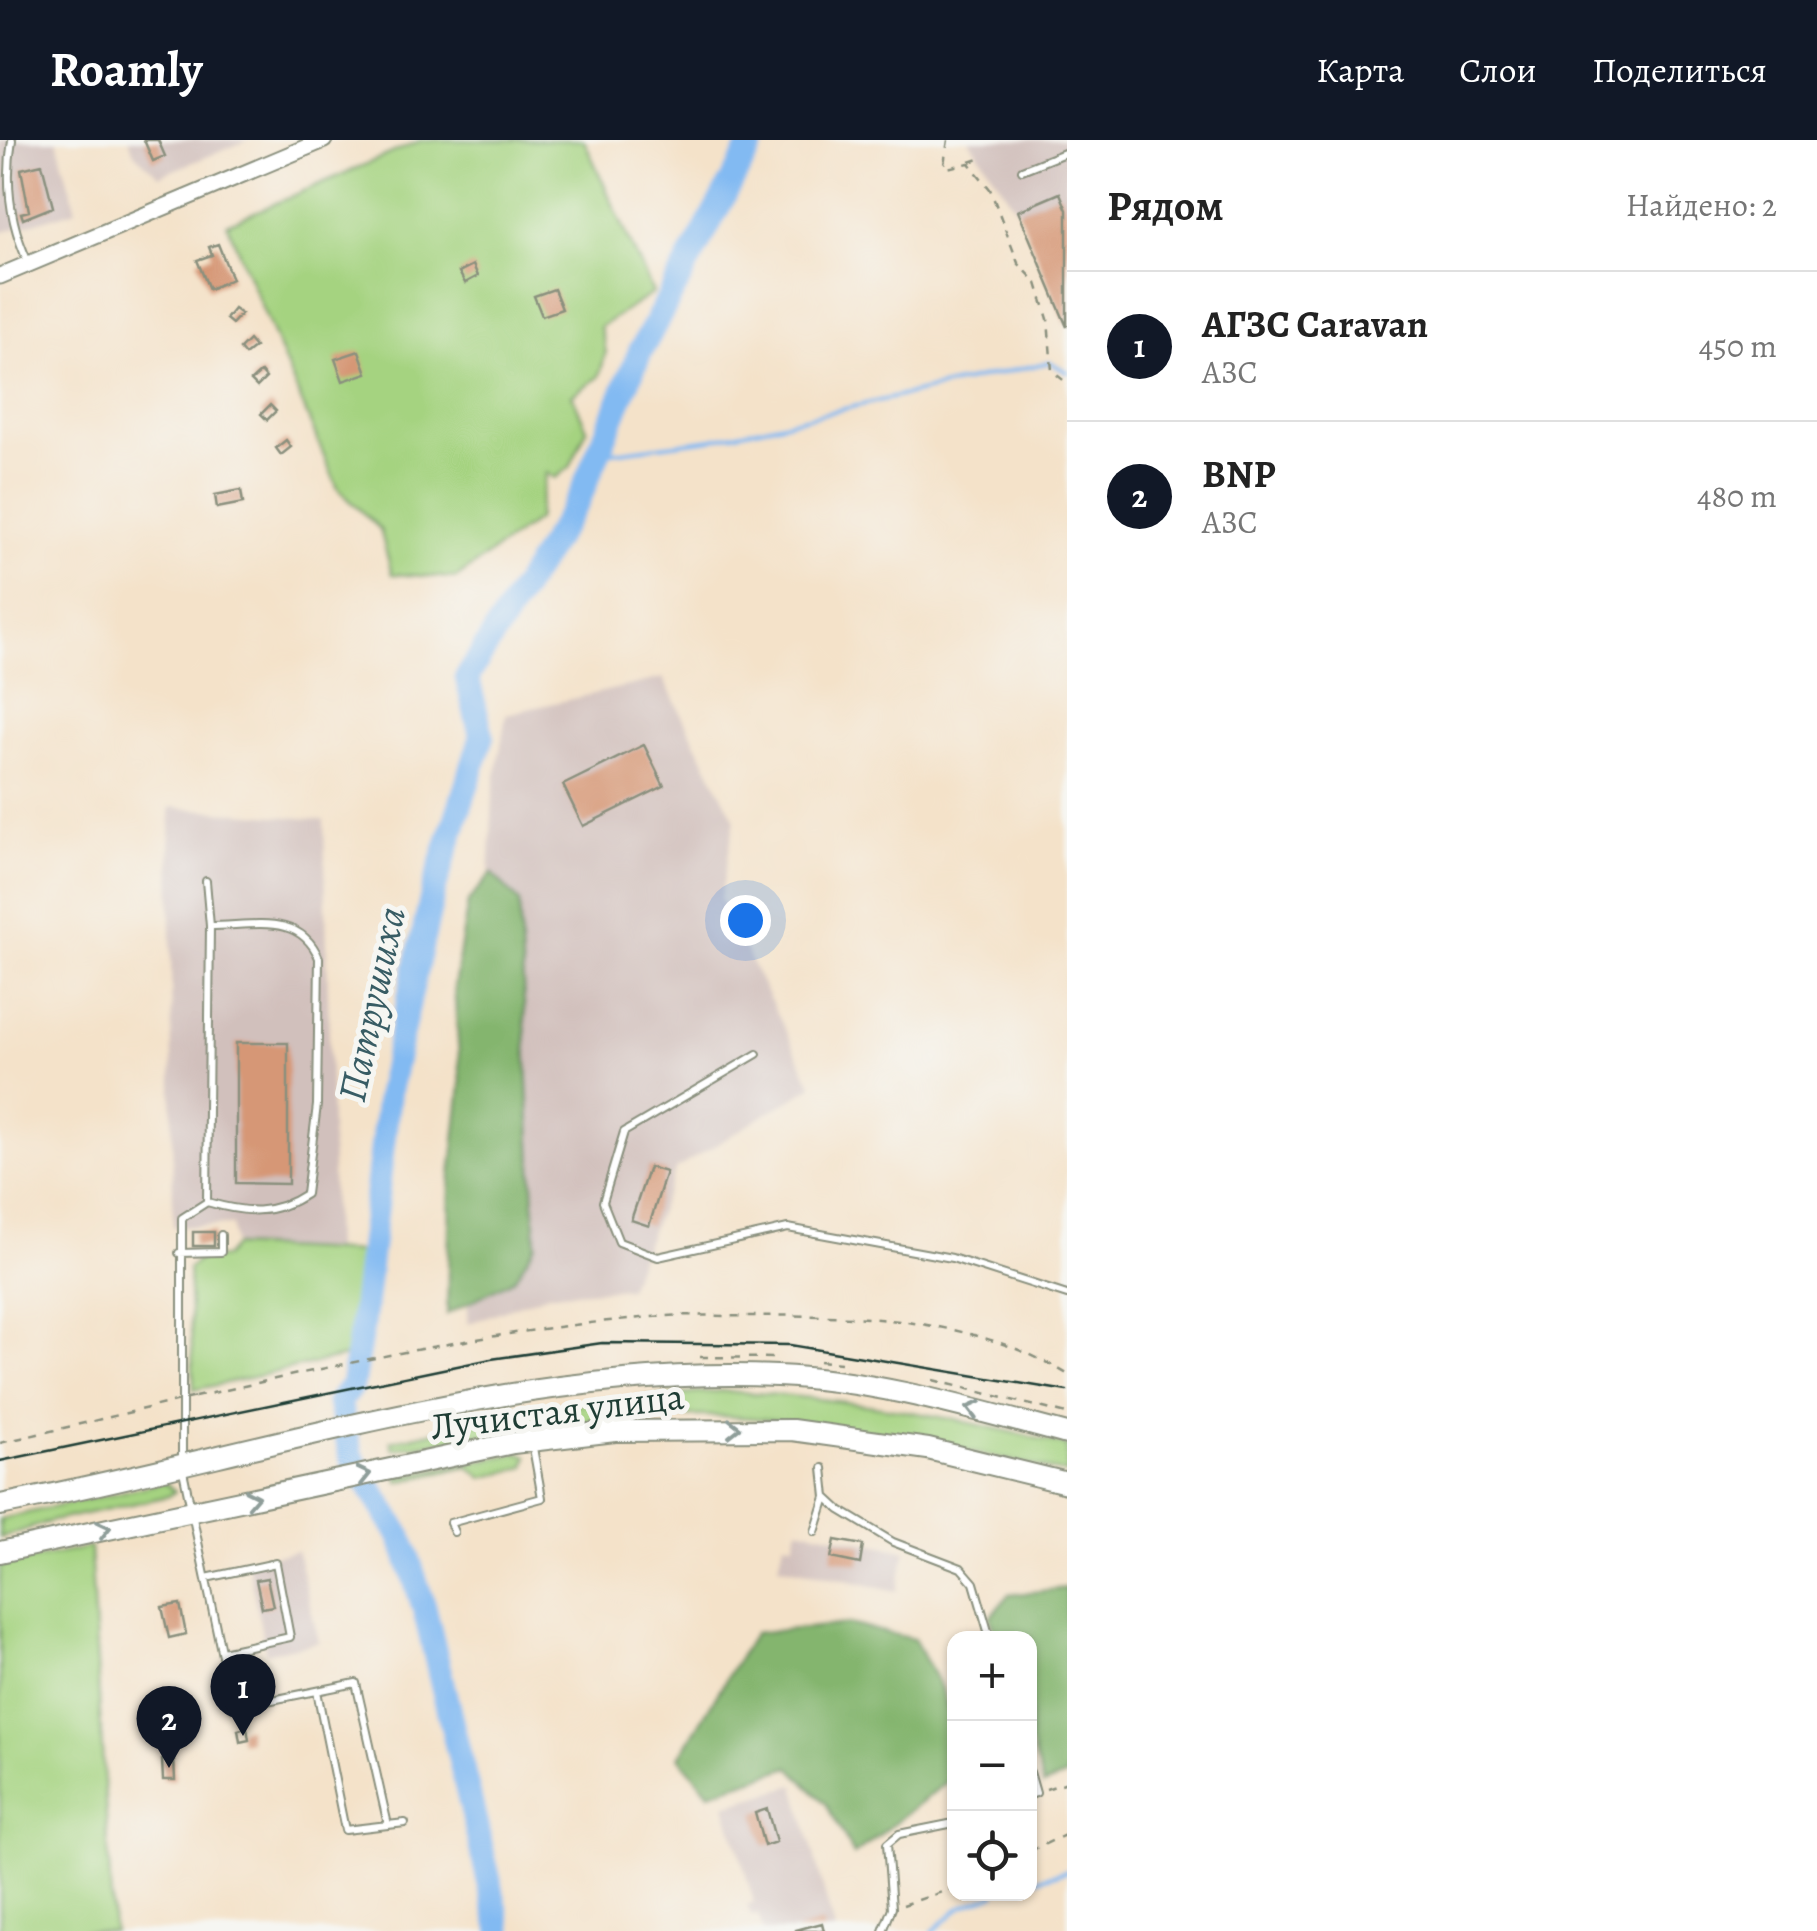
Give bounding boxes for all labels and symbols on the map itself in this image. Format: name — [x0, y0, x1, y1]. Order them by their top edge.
your location — [720, 895, 771, 946]
water label: Патрушиха — [324, 902, 419, 1107]
street label: Лучистая улица — [427, 1370, 687, 1452]
one-way arrow — [965, 1400, 982, 1421]
one-way arrow — [726, 1417, 742, 1439]
one-way arrow — [355, 1466, 372, 1487]
one-way arrow — [243, 1489, 260, 1510]
one-way arrow — [95, 1520, 112, 1541]
pin: 1 — [210, 1654, 276, 1736]
pin: 2 — [136, 1686, 202, 1768]

